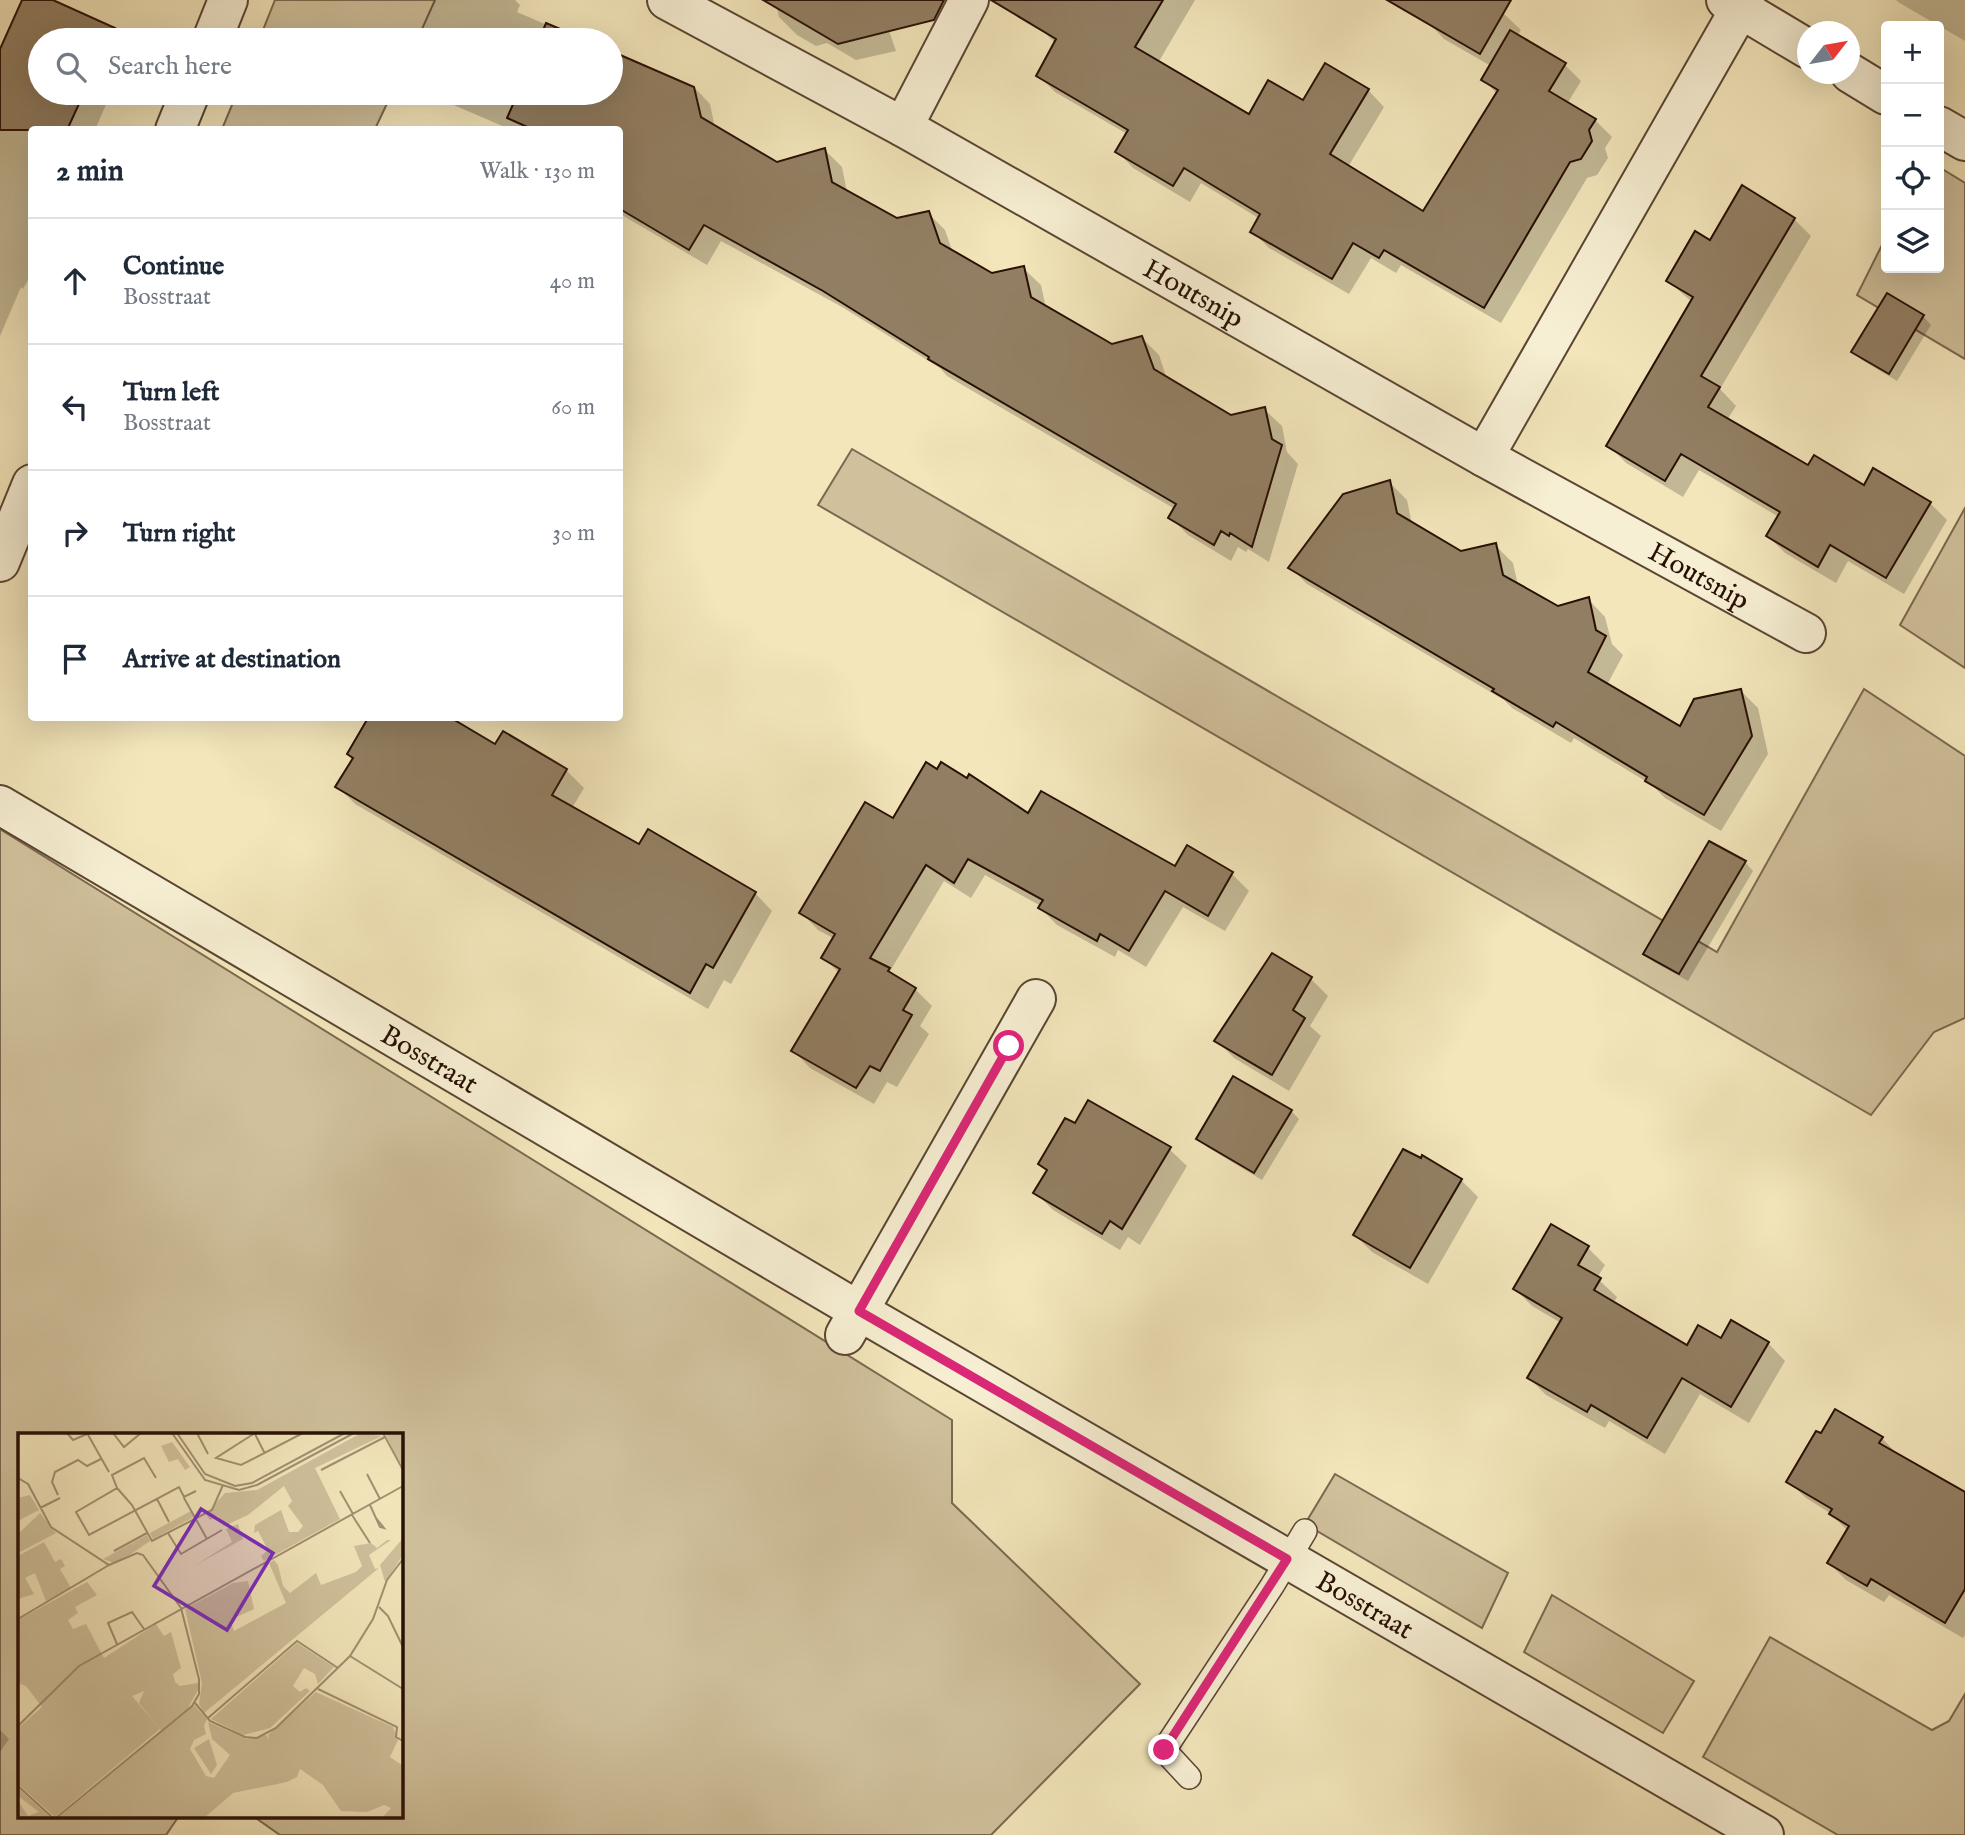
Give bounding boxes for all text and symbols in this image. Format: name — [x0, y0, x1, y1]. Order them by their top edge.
north arrow — [1797, 21, 1860, 84]
map controls — [1881, 21, 1944, 273]
button: + — [1881, 21, 1944, 84]
search box — [28, 28, 623, 105]
icon: search — [52, 48, 90, 86]
text: Search here — [108, 50, 232, 83]
button: − — [1881, 84, 1944, 147]
button: locate — [1881, 147, 1944, 210]
text: 2 min — [56, 153, 124, 191]
text: Walk · 130 m — [480, 157, 595, 186]
button: layers — [1881, 210, 1944, 273]
text: Continue — [123, 250, 224, 283]
street label: Houtsnip — [1136, 252, 1249, 337]
icon: ahead — [56, 262, 94, 300]
text: 40 m — [550, 267, 595, 296]
text: Bosstraat — [123, 283, 211, 312]
text: Turn left — [123, 376, 220, 409]
icon: left — [56, 388, 94, 426]
text: 60 m — [551, 393, 595, 422]
text: Bosstraat — [123, 409, 211, 438]
icon: right — [56, 514, 94, 552]
text: Turn right — [123, 517, 236, 550]
text: 30 m — [552, 519, 595, 548]
street label: Houtsnip — [1642, 535, 1755, 619]
icon: arrive — [56, 640, 94, 678]
text: Arrive at destination — [123, 643, 341, 676]
street label: Bosstraat — [374, 1018, 484, 1103]
route start — [993, 1030, 1024, 1061]
inset map — [18, 1433, 402, 1818]
street label: Bosstraat — [1309, 1564, 1419, 1648]
route end — [1148, 1734, 1179, 1765]

